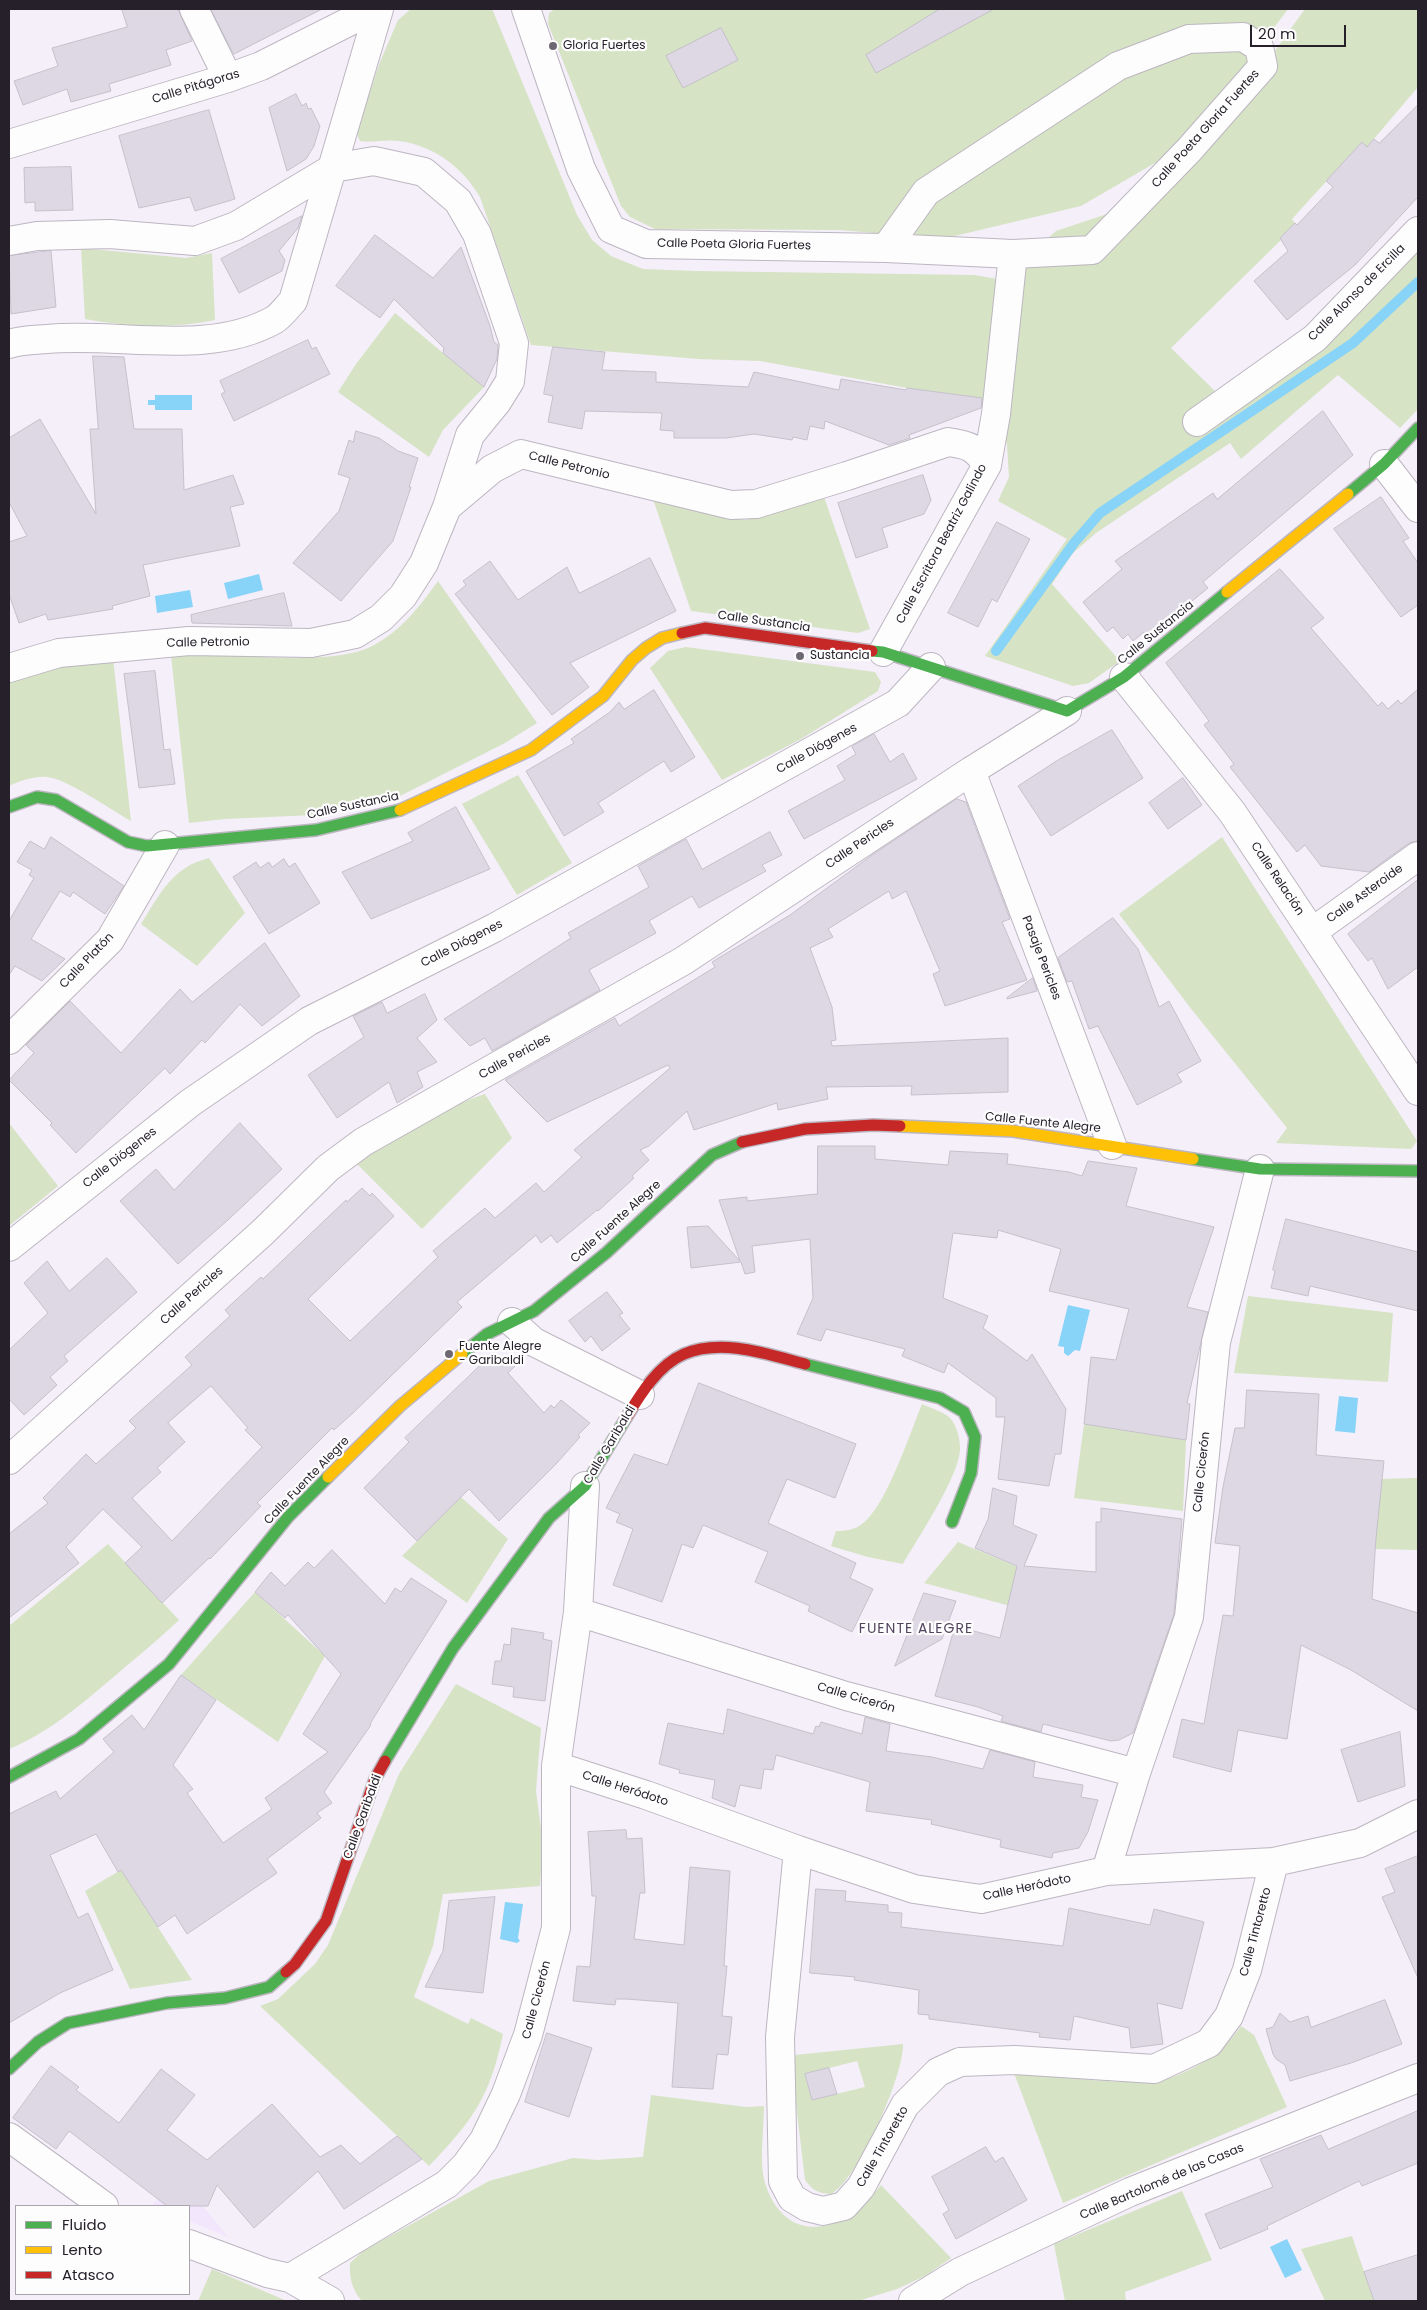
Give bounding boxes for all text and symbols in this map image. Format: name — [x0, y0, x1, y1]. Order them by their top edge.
scale bar — [1252, 15, 1348, 47]
text: 20 m — [1258, 23, 1296, 44]
place label: Gloria Fuertes — [563, 39, 645, 53]
marker: Gloria Fuertes — [547, 40, 559, 52]
street label: Calle Pitágoras — [150, 67, 242, 107]
street label: Calle Poeta Gloria Fuertes — [1149, 67, 1263, 191]
street label: Calle Poeta Gloria Fuertes — [657, 236, 811, 254]
street label: Calle Alonso de Ercilla — [1306, 242, 1408, 344]
street label: Calle Petronio — [527, 449, 611, 483]
street label: Calle Escritora Beatriz Galindo — [894, 462, 990, 626]
street label: Calle Sustancia — [1115, 598, 1197, 668]
street label: Calle Sustancia — [717, 608, 811, 636]
street label: Calle Petronio — [166, 635, 250, 651]
place label: Sustancia — [810, 649, 869, 663]
marker: Sustancia — [794, 650, 806, 662]
street label: Calle Diógenes — [774, 721, 860, 777]
street label: Calle Sustancia — [306, 789, 400, 823]
street label: Calle Pericles — [823, 816, 897, 872]
street label: Calle Relación — [1247, 840, 1307, 918]
street label: Calle Asteroide — [1324, 862, 1406, 926]
street label: Pasaje Pericles — [1018, 914, 1064, 1002]
street label: Calle Diógenes — [419, 917, 505, 971]
street label: Calle Platón — [57, 930, 117, 992]
street label: Calle Pericles — [477, 1031, 553, 1083]
street label: Calle Fuente Alegre — [984, 1110, 1102, 1136]
street label: Calle Diógenes — [80, 1125, 160, 1191]
street label: Calle Fuente Alegre — [568, 1178, 664, 1266]
street label: Calle Pericles — [158, 1264, 226, 1328]
place label: Fuente Alegre - Garibaldi — [459, 1340, 541, 1368]
marker: Fuente Alegre - Garibaldi — [443, 1348, 455, 1360]
street label: Calle Garibaldi — [581, 1403, 639, 1487]
street label: Calle Cicerón — [1191, 1431, 1213, 1513]
street label: Calle Fuente Alegre — [261, 1434, 353, 1528]
district label: FUENTE ALEGRE — [857, 1621, 975, 1637]
street label: Calle Cicerón — [815, 1680, 897, 1716]
street label: Calle Heródoto — [580, 1768, 670, 1810]
street label: Calle Garibaldi — [341, 1773, 385, 1861]
street label: Calle Heródoto — [982, 1872, 1072, 1904]
street label: Calle Tintoretto — [1237, 1886, 1275, 1978]
street label: Calle Cicerón — [520, 1959, 554, 2041]
street label: Calle Tintoretto — [854, 2104, 912, 2190]
street label: Calle Bartolomé de las Casas — [1078, 2141, 1246, 2223]
legend — [15, 2205, 190, 2295]
text: Fluido — [62, 2214, 106, 2235]
text: Lento — [62, 2239, 102, 2260]
text: Atasco — [62, 2264, 114, 2285]

